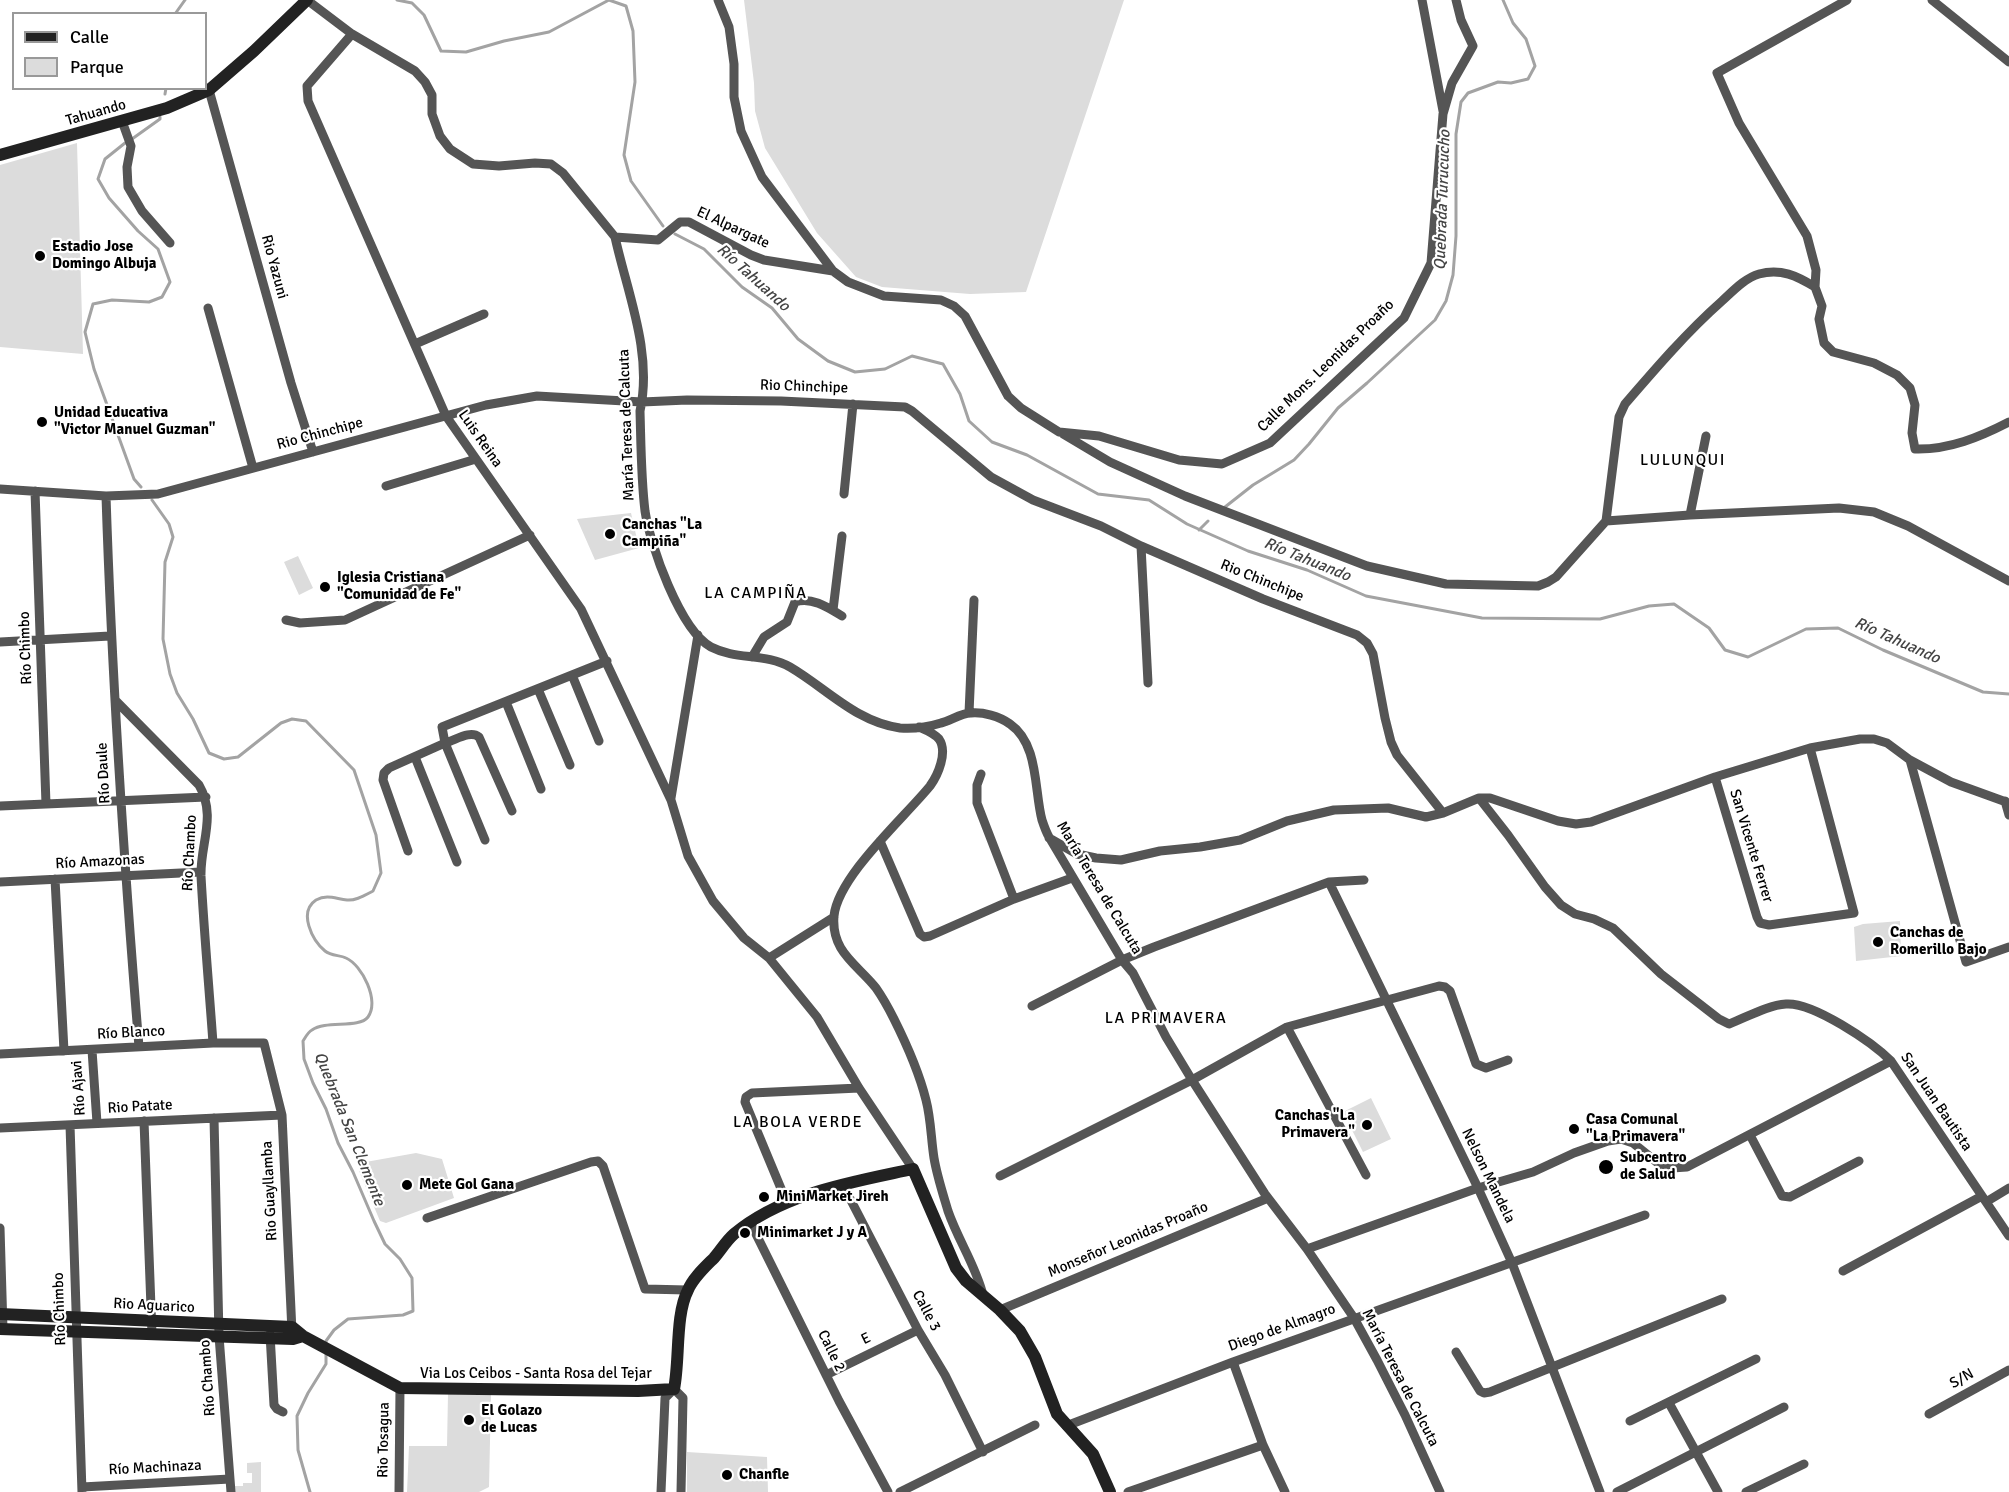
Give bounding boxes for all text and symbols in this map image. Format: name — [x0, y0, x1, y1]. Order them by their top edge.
legend — [12, 12, 207, 90]
text: Calle — [70, 26, 109, 48]
text: Parque — [70, 56, 124, 78]
street label: Tahuando — [64, 96, 128, 130]
water label: Quebrada Turucucho — [1431, 130, 1455, 270]
street label: El Alpargate — [694, 203, 772, 253]
street label: Rio Yazuni — [257, 233, 291, 301]
place label: Estadio Jose Domingo Albuja — [52, 238, 156, 273]
water label: Río Tahuando — [713, 240, 793, 316]
marker: Estadio Jose Domingo Albuja — [33, 249, 47, 263]
street label: Calle Mons. Leonidas Proaño — [1254, 296, 1398, 436]
street label: María Teresa de Calcuta — [615, 349, 639, 501]
street label: Rio Chinchipe — [760, 376, 848, 398]
place label: Unidad Educativa "Victor Manuel Guzman" — [54, 404, 216, 439]
street label: Luis Reina — [454, 407, 506, 471]
street label: Rio Chinchipe — [275, 414, 365, 454]
marker: Unidad Educativa "Victor Manuel Guzman" — [35, 415, 49, 429]
district label: LULUNQUI — [1640, 451, 1726, 471]
place label: Canchas "La Campiña" — [622, 516, 702, 551]
marker: Canchas "La Campiña" — [603, 527, 617, 541]
water label: Río Tahuando — [1261, 534, 1353, 586]
street label: Rio Chinchipe — [1218, 556, 1306, 606]
place label: Iglesia Cristiana "Comunidad de Fe" — [337, 569, 461, 604]
marker: Iglesia Cristiana "Comunidad de Fe" — [318, 580, 332, 594]
district label: LA CAMPIÑA — [704, 584, 808, 604]
street label: Río Chimbo — [16, 611, 36, 685]
water label: Río Tahuando — [1851, 614, 1943, 668]
street label: Río Daule — [93, 742, 115, 804]
street label: San Vicente Ferrer — [1725, 787, 1777, 905]
street label: Río Chambo — [179, 814, 201, 892]
street label: María Teresa de Calcuta — [1052, 818, 1146, 958]
street label: Río Amazonas — [55, 851, 145, 873]
place label: Canchas de Romerillo Bajo — [1890, 924, 1987, 959]
marker: Canchas de Romerillo Bajo — [1871, 935, 1885, 949]
district label: LA PRIMAVERA — [1105, 1009, 1227, 1029]
street label: Río Blanco — [96, 1022, 166, 1044]
water label: Quebrada San Clemente — [309, 1049, 389, 1209]
street label: San Juan Bautista — [1896, 1049, 1976, 1155]
street label: Río Ajavi — [68, 1060, 90, 1116]
street label: Rio Patate — [107, 1096, 173, 1118]
place label: Canchas "La Primavera" — [1275, 1107, 1355, 1142]
place label: Casa Comunal "La Primavera" — [1586, 1111, 1685, 1146]
district label: LA BOLA VERDE — [733, 1113, 863, 1133]
marker: Canchas "La Primavera" — [1360, 1118, 1374, 1132]
marker: Casa Comunal "La Primavera" — [1567, 1122, 1581, 1136]
street label: Nelson Mandela — [1457, 1126, 1519, 1226]
street label: Rio Guayllamba — [258, 1140, 282, 1242]
place label: Subcentro de Salud — [1620, 1149, 1686, 1184]
marker: Subcentro de Salud — [1597, 1158, 1615, 1176]
place label: Mete Gol Gana — [419, 1176, 514, 1194]
marker: Mete Gol Gana — [400, 1178, 414, 1192]
place label: MiniMarket Jireh — [776, 1188, 889, 1206]
marker: MiniMarket Jireh — [757, 1190, 771, 1204]
street label: Monseñor Leonidas Proaño — [1045, 1198, 1211, 1282]
place label: Minimarket J y A — [757, 1224, 867, 1242]
marker: Minimarket J y A — [738, 1226, 752, 1240]
street label: Río Chimbo — [50, 1272, 70, 1346]
street label: Calle 3 — [908, 1287, 944, 1335]
street label: Rio Aguarico — [113, 1295, 195, 1317]
street label: Diego de Almagro — [1226, 1300, 1338, 1356]
street label: María Teresa de Calcuta — [1357, 1306, 1443, 1450]
street label: Calle 2 — [813, 1327, 849, 1375]
street label: E — [858, 1329, 874, 1349]
street label: Río Chambo — [196, 1339, 220, 1417]
street label: Via Los Ceibos - Santa Rosa del Tejar — [420, 1365, 652, 1383]
street label: S/N — [1947, 1365, 1977, 1393]
street label: Rio Tosagua — [374, 1402, 394, 1478]
place label: El Golazo de Lucas — [481, 1402, 542, 1437]
marker: El Golazo de Lucas — [462, 1413, 476, 1427]
street label: Río Machinaza — [108, 1457, 202, 1479]
place label: Chanfle — [739, 1466, 789, 1484]
marker: Chanfle — [720, 1468, 734, 1482]

